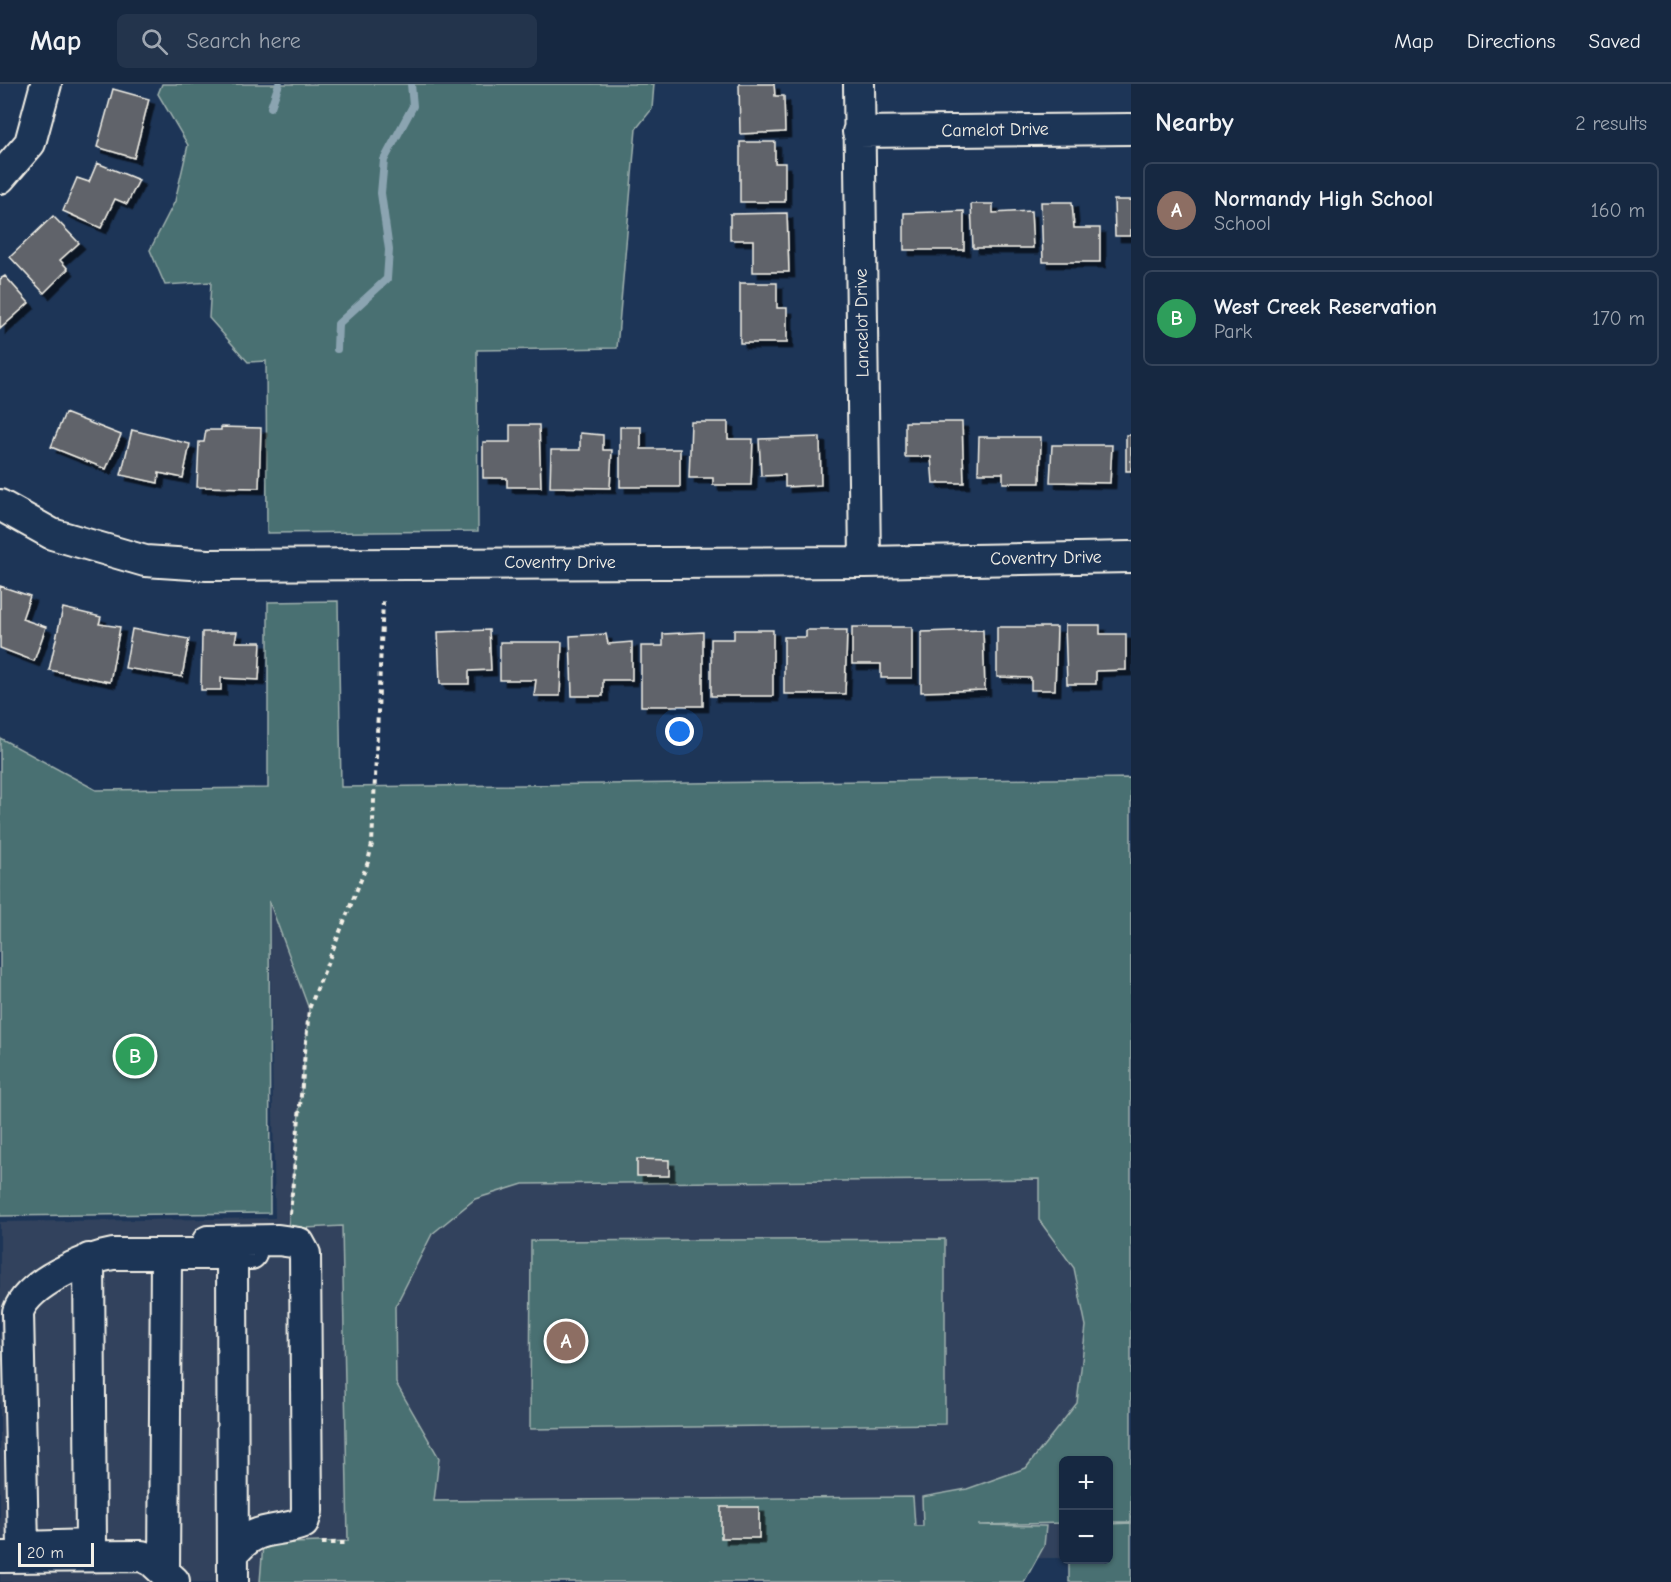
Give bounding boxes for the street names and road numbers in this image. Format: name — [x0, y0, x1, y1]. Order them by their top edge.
street label: Camelot Drive — [941, 119, 1049, 141]
street label: Lancelot Drive — [851, 268, 873, 378]
street label: Coventry Drive — [990, 547, 1102, 569]
street label: Coventry Drive — [504, 552, 616, 573]

